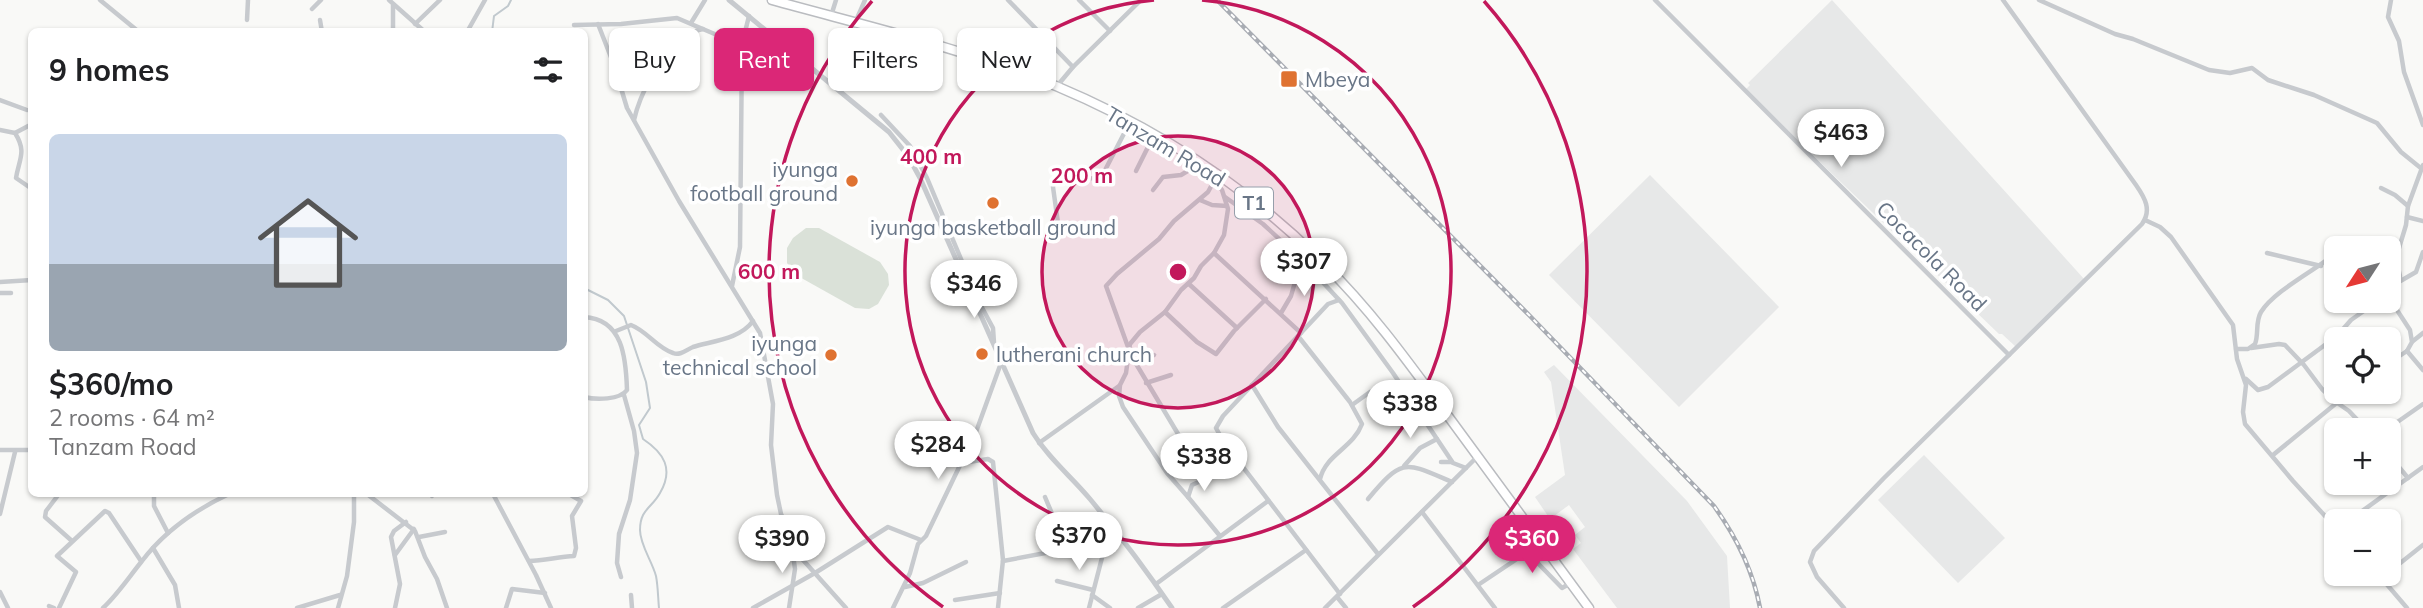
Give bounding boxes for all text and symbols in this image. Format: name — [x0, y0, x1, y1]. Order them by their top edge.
chip: Buy — [609, 28, 700, 91]
chip: Rent — [714, 28, 814, 91]
chip: Filters — [828, 28, 943, 91]
chip: New — [957, 28, 1056, 91]
text: 9 homes — [49, 51, 170, 89]
icon: filters — [529, 51, 567, 89]
place label: Mbeya — [1305, 66, 1370, 92]
marker: Mbeya — [1279, 69, 1299, 89]
street label: Tanzam Road — [1102, 100, 1230, 192]
pin: $463 — [1800, 110, 1882, 169]
text: $463 — [1813, 117, 1869, 146]
text: 400 m — [900, 143, 962, 169]
place label: iyunga football ground — [690, 156, 838, 206]
text: 200 m — [1051, 162, 1113, 188]
marker: iyunga football ground — [844, 173, 860, 189]
icon: home — [245, 180, 371, 306]
road number: T1 — [1235, 188, 1273, 218]
marker: iyunga basketball ground — [985, 195, 1001, 211]
street label: Cocacola Road — [1871, 195, 1993, 317]
place label: iyunga basketball ground — [870, 214, 1116, 240]
north arrow — [2324, 236, 2401, 313]
map controls — [2324, 236, 2401, 586]
pin: $307 — [1263, 238, 1345, 298]
text: $307 — [1276, 246, 1332, 275]
text: 600 m — [738, 258, 800, 284]
pin: $346 — [933, 260, 1015, 320]
centre of rings — [1166, 260, 1190, 284]
text: $346 — [946, 268, 1002, 297]
button: locate — [2324, 327, 2401, 404]
place label: iyunga technical school — [663, 330, 817, 380]
place label: lutherani church — [996, 341, 1152, 367]
marker: lutherani church — [974, 346, 990, 362]
marker: iyunga technical school — [823, 347, 839, 363]
text: $360/mo — [49, 365, 173, 403]
pin: $338 — [1369, 380, 1451, 440]
text: $338 — [1382, 388, 1438, 417]
text: 2 rooms · 64 m² — [49, 403, 215, 432]
button: + — [2324, 418, 2401, 495]
pin: $284 — [897, 421, 979, 481]
text: $284 — [910, 429, 966, 458]
text: Tanzam Road — [49, 432, 197, 461]
pin: $338 — [1163, 434, 1245, 493]
text: $338 — [1176, 441, 1232, 470]
button: − — [2324, 509, 2401, 586]
pin: $370 — [1038, 512, 1120, 572]
pin: $390 — [741, 516, 823, 575]
pin: $360 — [1491, 516, 1573, 575]
text: $370 — [1051, 520, 1107, 549]
text: $390 — [754, 523, 810, 552]
text: $360 — [1504, 523, 1560, 552]

